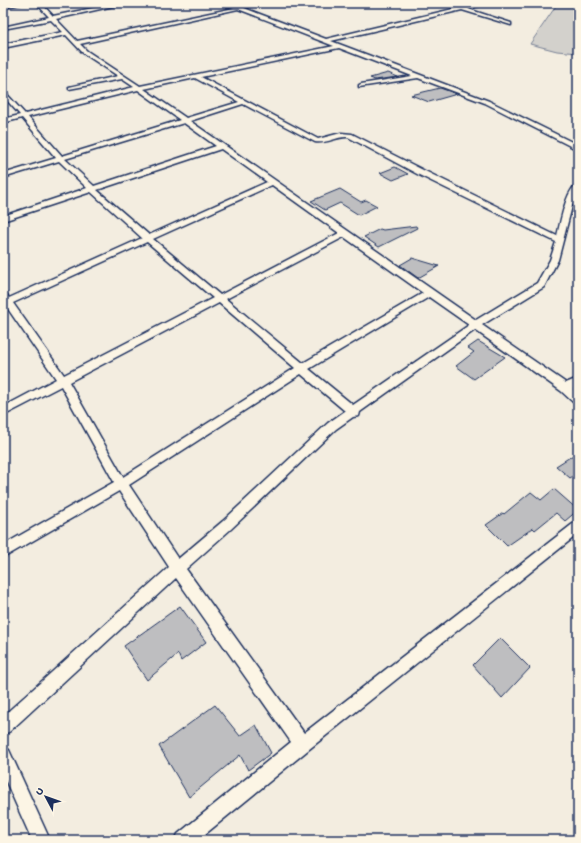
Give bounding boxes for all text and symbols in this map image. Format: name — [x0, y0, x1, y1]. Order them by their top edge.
north arrow — [26, 777, 66, 817]
text: U — [33, 785, 47, 798]

